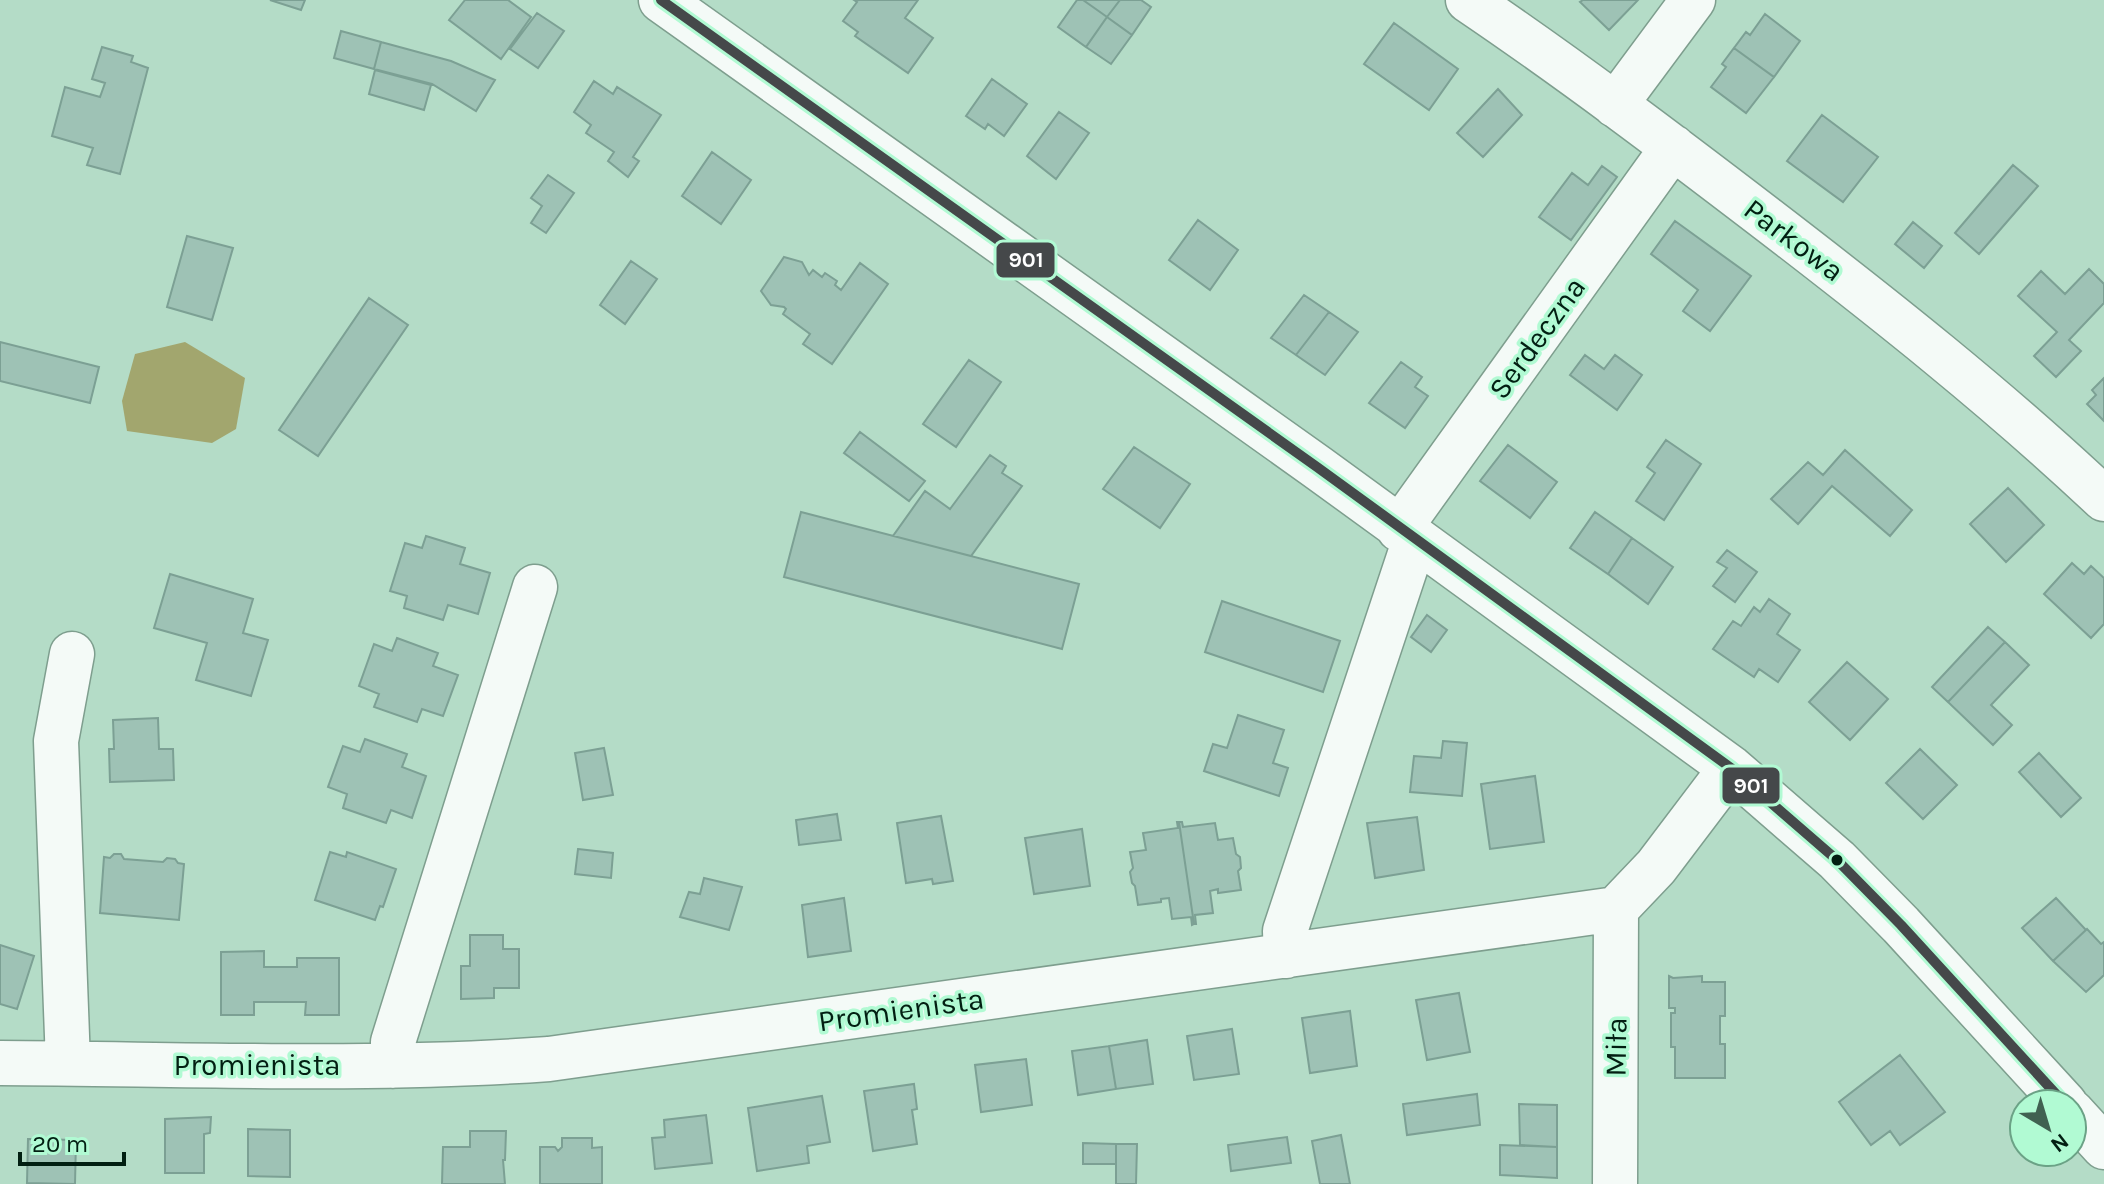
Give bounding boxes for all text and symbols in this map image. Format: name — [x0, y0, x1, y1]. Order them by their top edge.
street label: Parkowa — [1737, 191, 1851, 289]
line badge: 901 — [995, 241, 1056, 279]
text: 901 — [1008, 247, 1044, 273]
street label: Serdeczna — [1481, 270, 1593, 406]
line badge: 901 — [1721, 766, 1781, 805]
text: 901 — [1733, 773, 1769, 799]
unlabelled marker — [1829, 852, 1845, 868]
street label: Promienista — [816, 981, 986, 1039]
street label: Miła — [1597, 1017, 1635, 1077]
street label: Promienista — [174, 1047, 340, 1083]
north arrow — [2008, 1088, 2088, 1168]
scale bar — [20, 1116, 124, 1166]
text: N — [2045, 1128, 2074, 1158]
text: 20 m — [32, 1130, 88, 1158]

